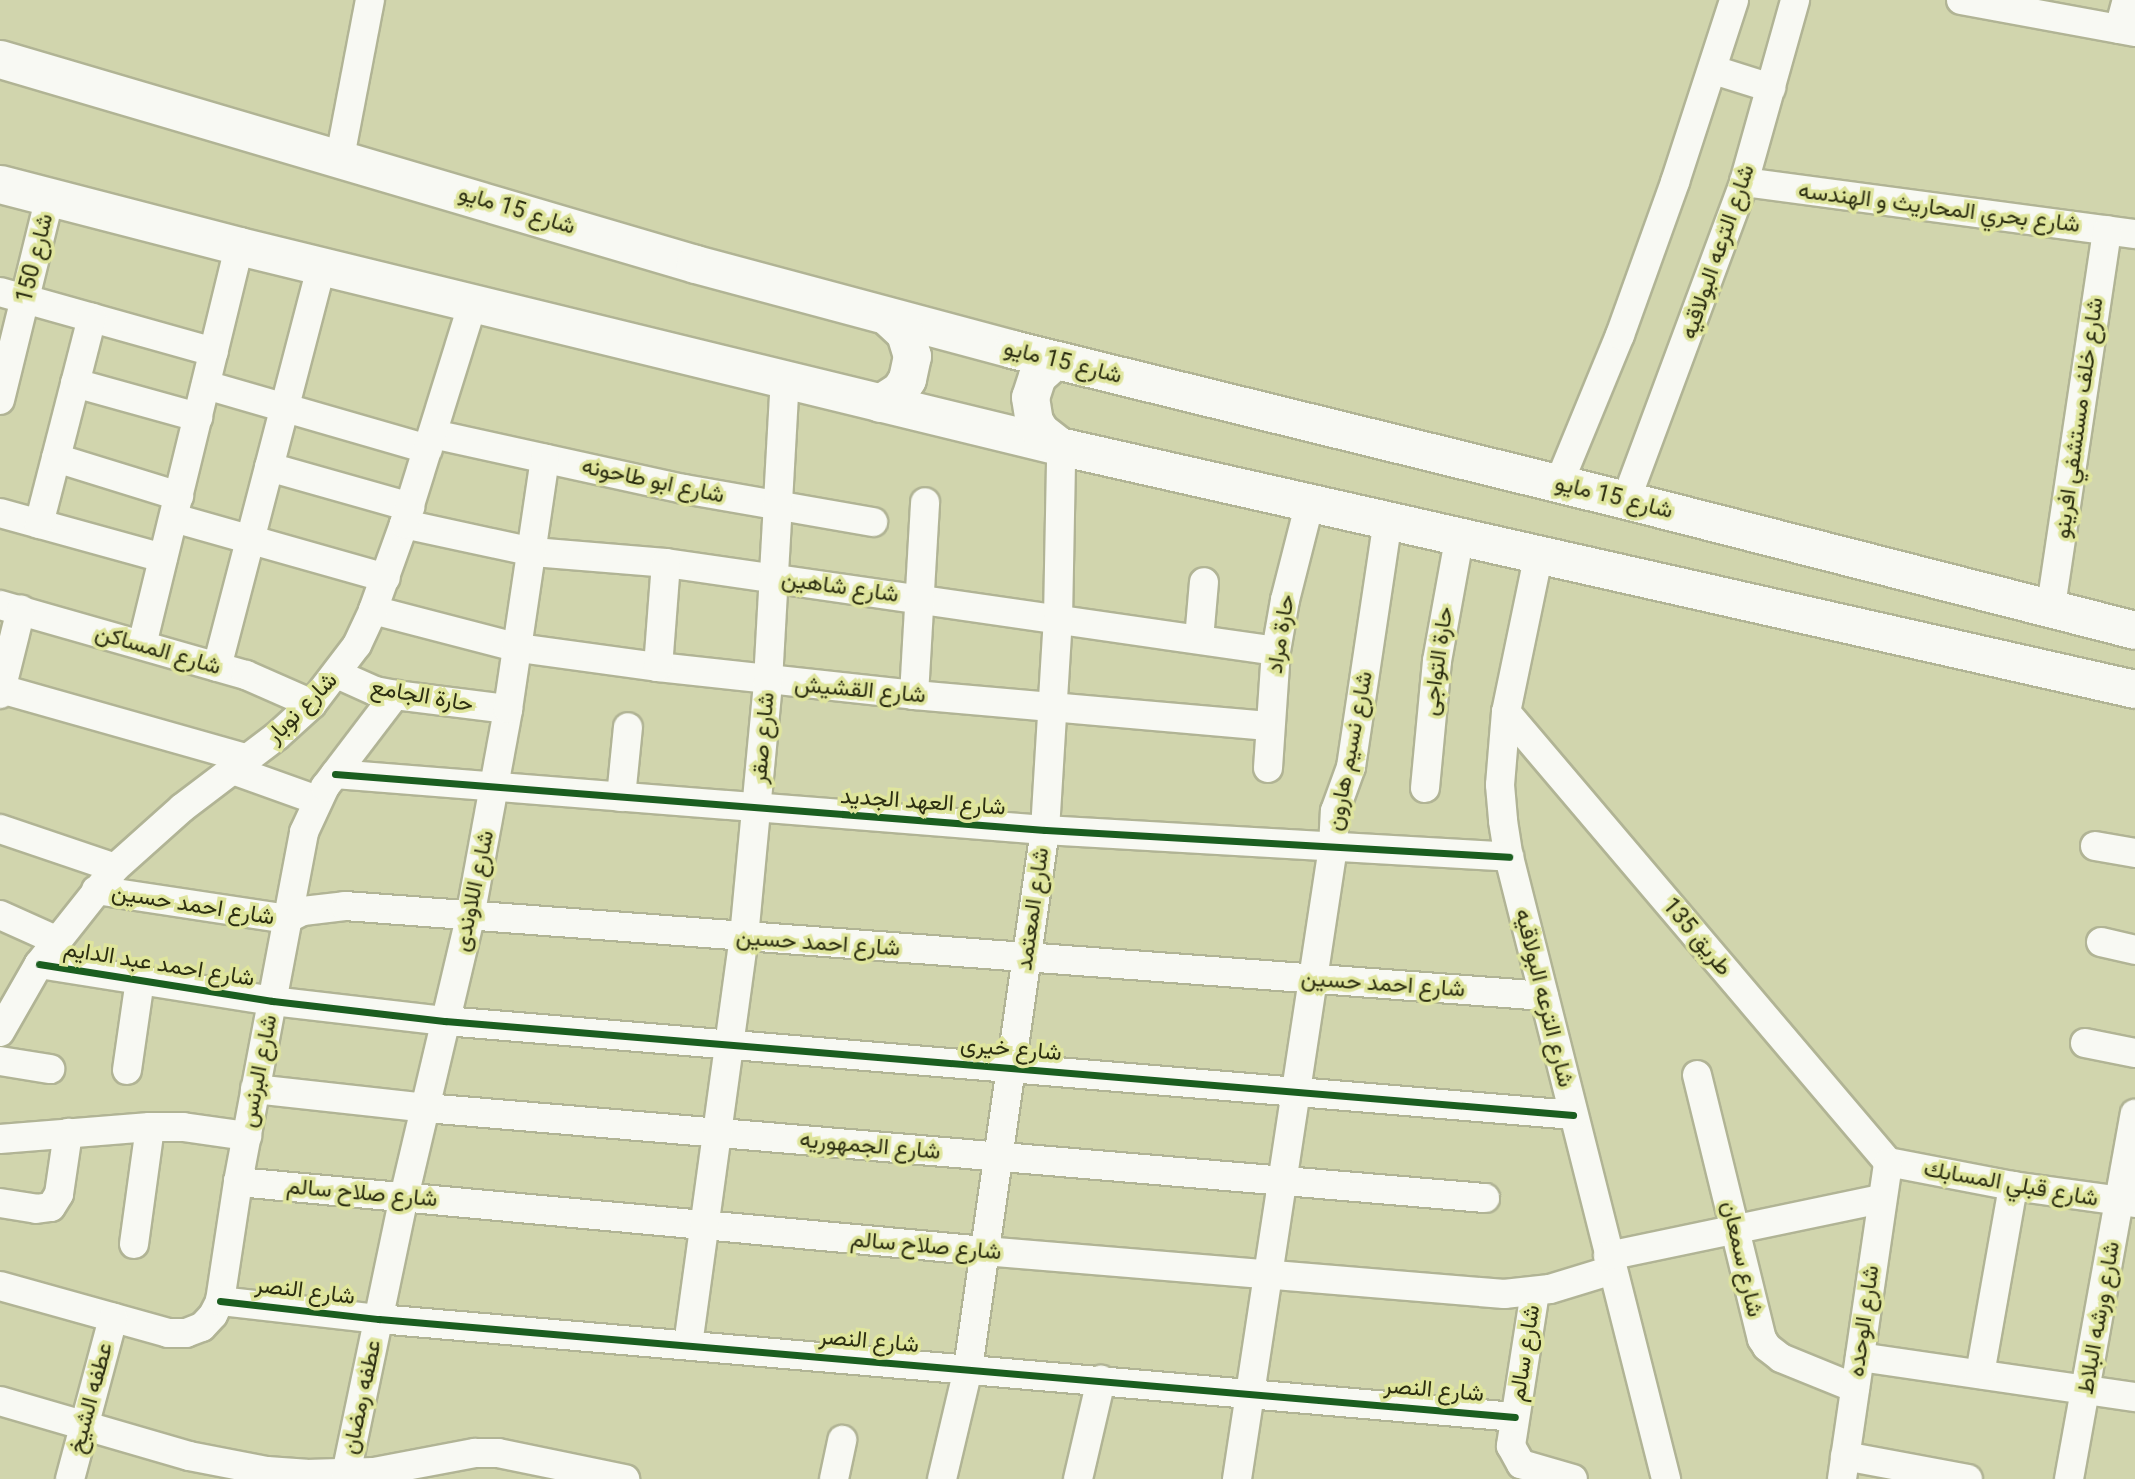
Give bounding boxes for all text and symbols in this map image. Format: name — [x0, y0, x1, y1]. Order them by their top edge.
street label: شارع الترعه البولاقيه — [1675, 161, 1761, 343]
street label: شارع بحري المحاريث و الهندسه — [1797, 177, 2081, 239]
street label: شارع 15 مايو — [455, 179, 579, 241]
street label: شارع 150 — [11, 211, 59, 305]
street label: شارع خلف مستشفي افرينو — [2048, 296, 2110, 540]
street label: شارع 15 مايو — [1001, 334, 1125, 390]
street label: شارع ابو طاحونه — [579, 452, 727, 510]
street label: شارع 15 مايو — [1552, 469, 1676, 525]
street label: شارع شاهين — [780, 565, 900, 609]
street label: حارة مراد — [1261, 592, 1301, 676]
street label: حارة التواجى — [1417, 605, 1459, 717]
street label: شارع المساكن — [92, 619, 224, 681]
street label: شارع نوبار — [261, 667, 343, 749]
street label: شارع نسيم هارون — [1321, 669, 1379, 833]
street label: شارع القشيش — [793, 671, 927, 709]
street label: حارة الجامع — [369, 673, 475, 719]
street label: شارع صقر — [745, 691, 781, 785]
street label: شارع العهد الجديد — [839, 782, 1007, 822]
street label: شارع اللاوندى — [448, 828, 500, 954]
street label: شارع المعتمد — [1011, 846, 1055, 972]
street label: شارع احمد حسين — [110, 879, 276, 931]
street label: طريق 135 — [1656, 892, 1738, 982]
street label: شارع الترعه البولاقيه — [1508, 906, 1580, 1090]
street label: شارع احمد حسين — [735, 924, 901, 962]
street label: شارع احمد عبد الدايم — [62, 935, 256, 993]
street label: شارع احمد حسين — [1300, 965, 1466, 1003]
street label: شارع البرنس — [235, 1012, 283, 1130]
street label: شارع خيرى — [959, 1031, 1063, 1067]
street label: شارع الجمهوريه — [798, 1126, 942, 1166]
street label: شارع قبلي المسابك — [1922, 1155, 2100, 1213]
street label: شارع صلاح سالم — [285, 1173, 439, 1213]
street label: شارع سمعان — [1715, 1198, 1769, 1320]
street label: شارع صلاح سالم — [849, 1226, 1003, 1266]
street label: شارع ورشه البلاط — [2072, 1239, 2126, 1397]
street label: شارع الوحده — [1843, 1263, 1885, 1379]
street label: شارع النصر — [254, 1271, 356, 1311]
street label: شارع سالم — [1504, 1303, 1546, 1403]
street label: شارع النصر — [818, 1323, 920, 1359]
street label: عطفه رمضان — [336, 1337, 388, 1457]
street label: عطفه الشيخ — [63, 1340, 119, 1456]
street label: شارع النصر — [1383, 1372, 1485, 1408]

